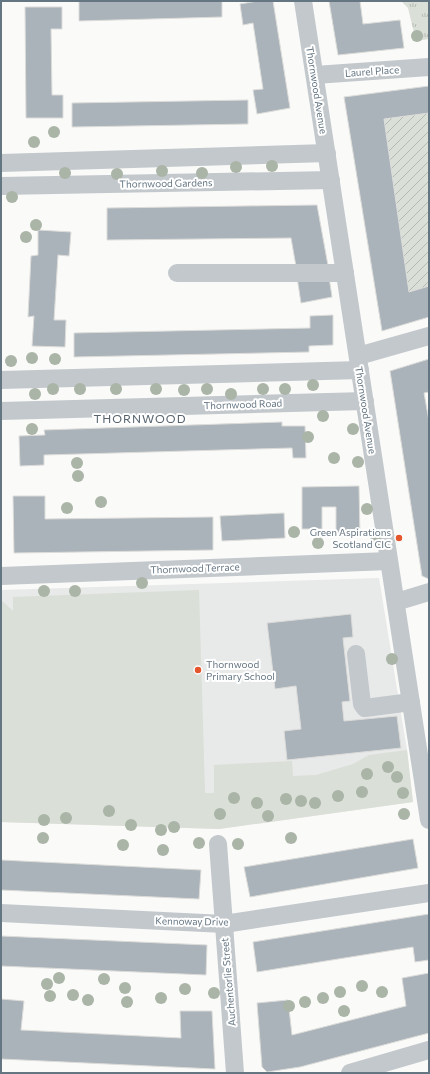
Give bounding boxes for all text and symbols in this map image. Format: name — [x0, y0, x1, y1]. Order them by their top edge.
street label: Thornwood Avenue — [304, 45, 330, 135]
street label: Laurel Place — [344, 63, 400, 79]
street label: Thornwood Gardens — [119, 176, 213, 190]
street label: Thornwood Avenue — [353, 365, 379, 455]
street label: Thornwood Road — [204, 397, 283, 411]
district label: THORNWOOD — [93, 411, 187, 425]
place label: Green Aspirations Scotland CIC — [310, 526, 391, 550]
marker: Green Aspirations Scotland CIC — [394, 533, 404, 543]
street label: Thornwood Terrace — [150, 560, 240, 576]
place label: Thornwood Primary School — [206, 658, 275, 682]
marker: Thornwood Primary School — [193, 665, 203, 675]
street label: Kennoway Drive — [155, 914, 229, 928]
street label: Auchentorlie Street — [218, 937, 238, 1027]

